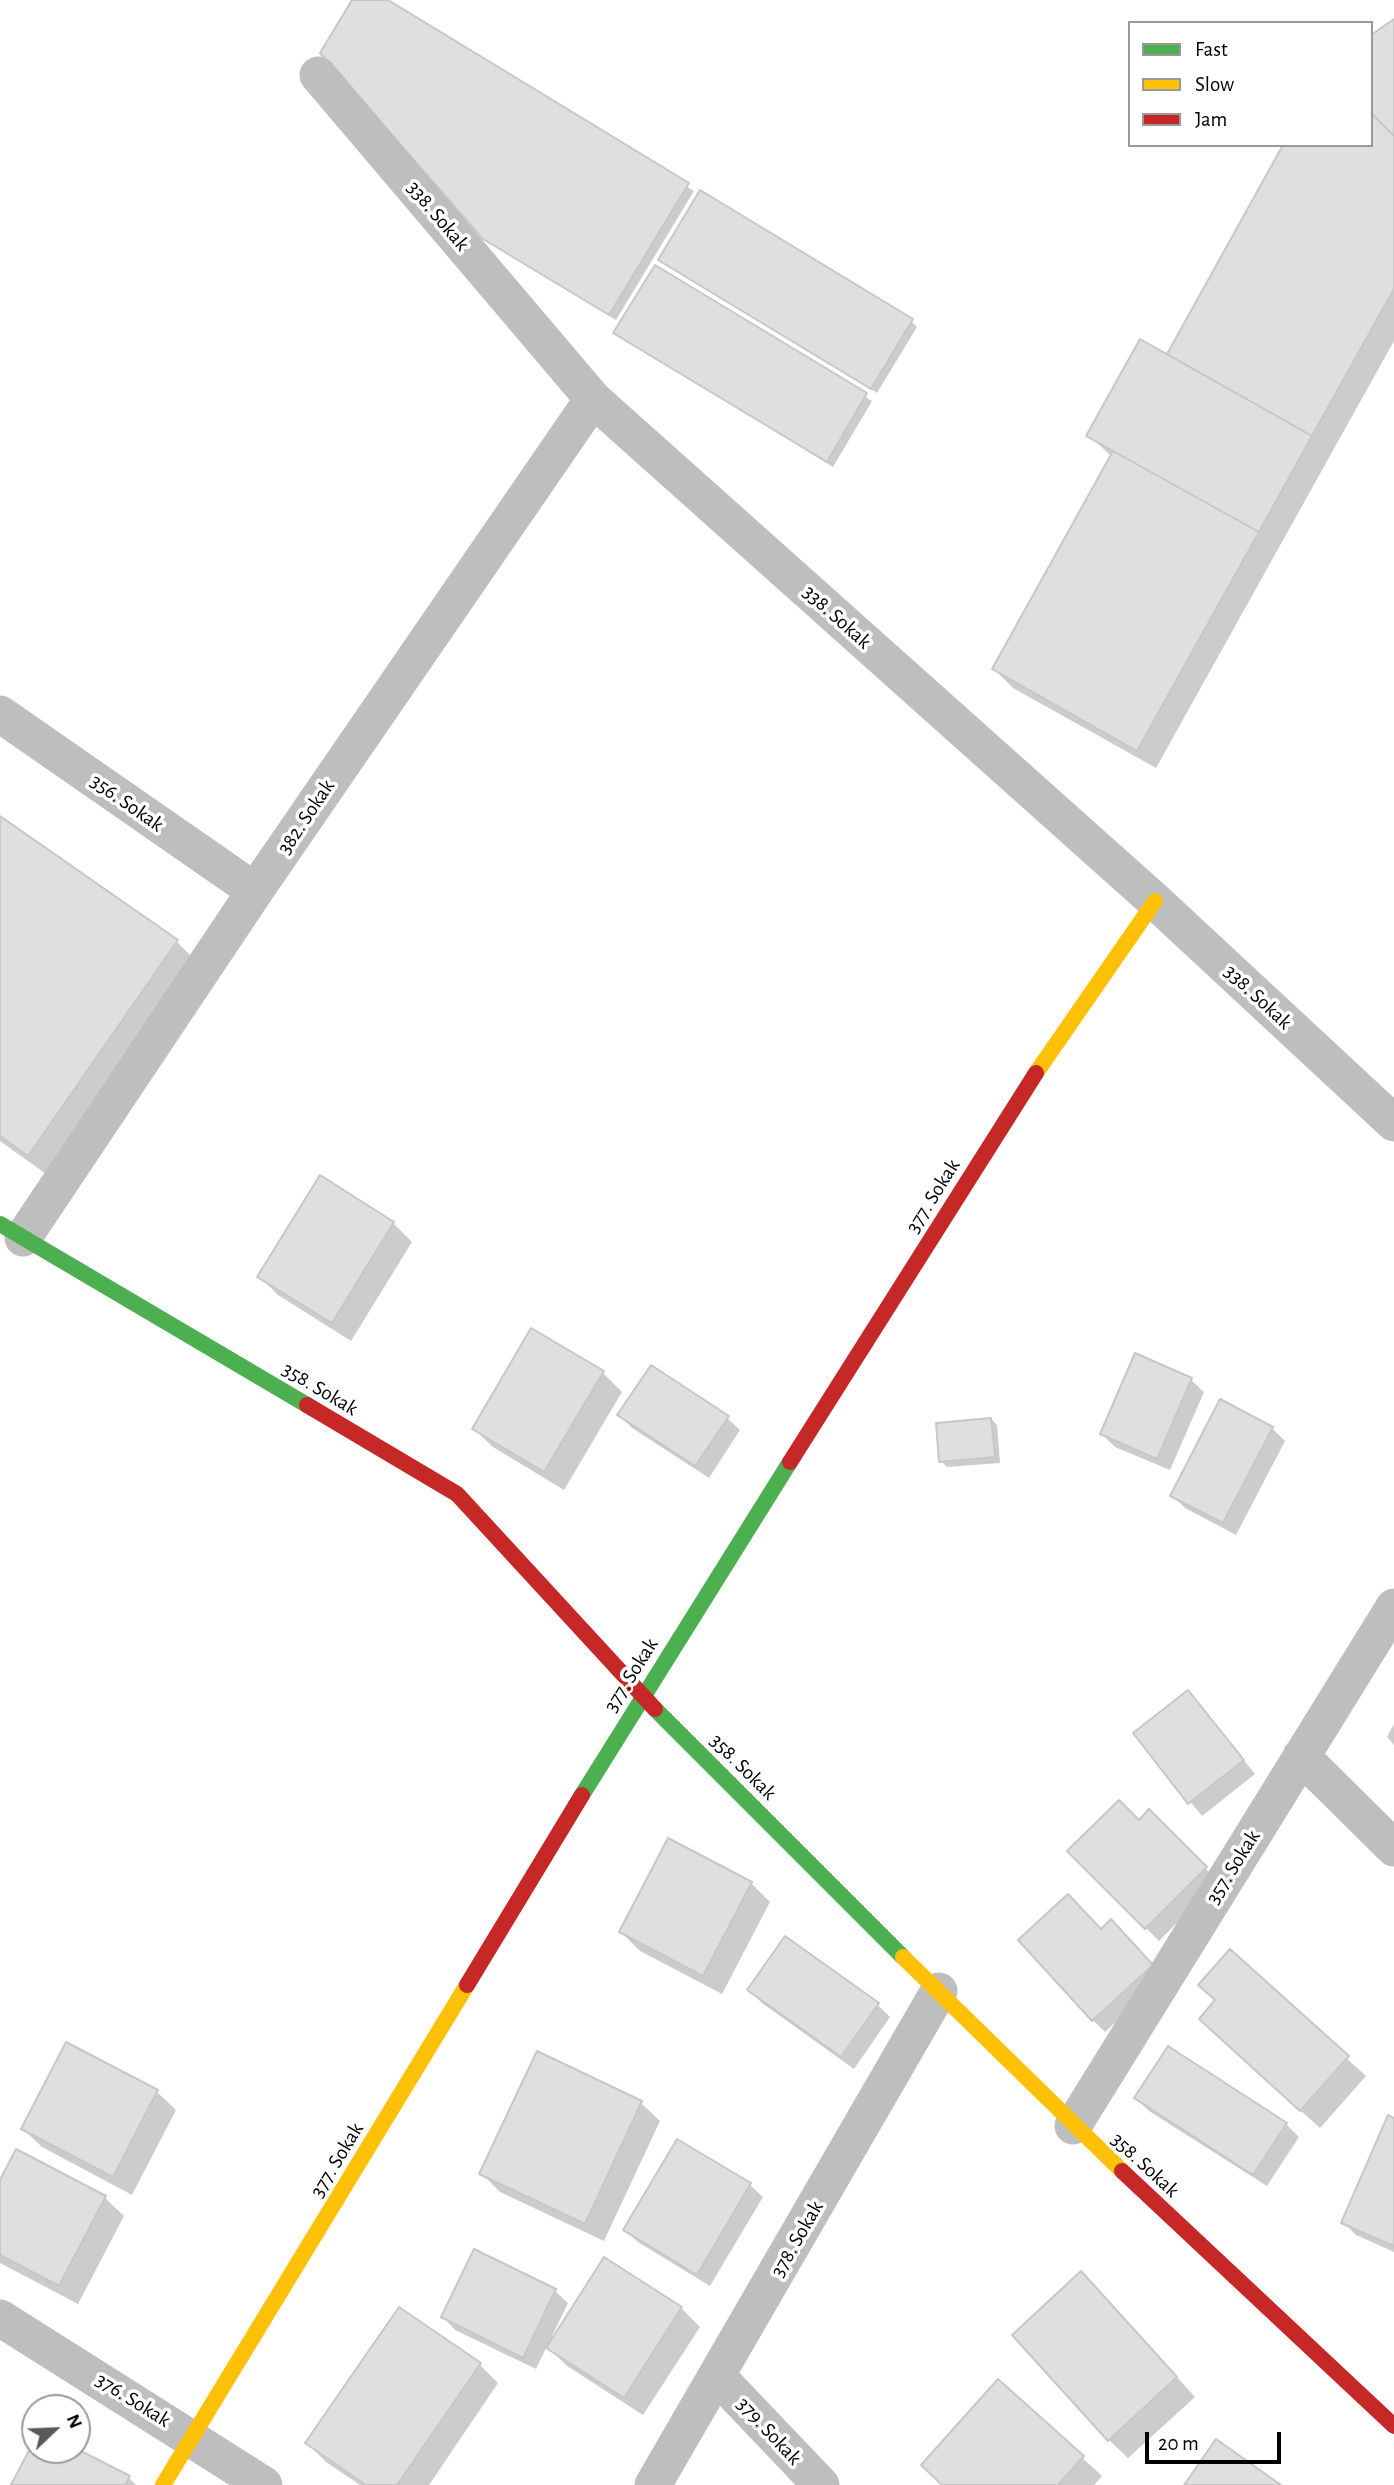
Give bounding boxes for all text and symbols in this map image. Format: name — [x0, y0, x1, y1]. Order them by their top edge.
legend — [1128, 21, 1373, 147]
text: Fast — [1195, 39, 1228, 60]
text: Slow — [1195, 74, 1234, 95]
text: Jam — [1195, 109, 1227, 130]
street label: 338. Sokak — [401, 176, 475, 256]
street label: 338. Sokak — [797, 580, 877, 654]
street label: 356. Sokak — [85, 769, 169, 837]
street label: 382. Sokak — [272, 775, 340, 859]
street label: 338. Sokak — [1219, 959, 1297, 1035]
street label: 377. Sokak — [900, 1154, 966, 1238]
street label: 358. Sokak — [278, 1357, 362, 1421]
street label: 377. Sokak — [598, 1633, 664, 1717]
street label: 358. Sokak — [704, 1728, 782, 1806]
street label: 357. Sokak — [1200, 1825, 1266, 1909]
street label: 377. Sokak — [305, 2118, 369, 2202]
street label: 358. Sokak — [1106, 2127, 1184, 2203]
street label: 378. Sokak — [765, 2196, 829, 2282]
street label: 376. Sokak — [91, 2367, 175, 2433]
street label: 379. Sokak — [731, 2392, 807, 2470]
north arrow — [21, 2394, 91, 2464]
text: N — [63, 2412, 85, 2431]
scale bar — [1149, 2418, 1286, 2462]
text: 20 m — [1158, 2433, 1199, 2454]

